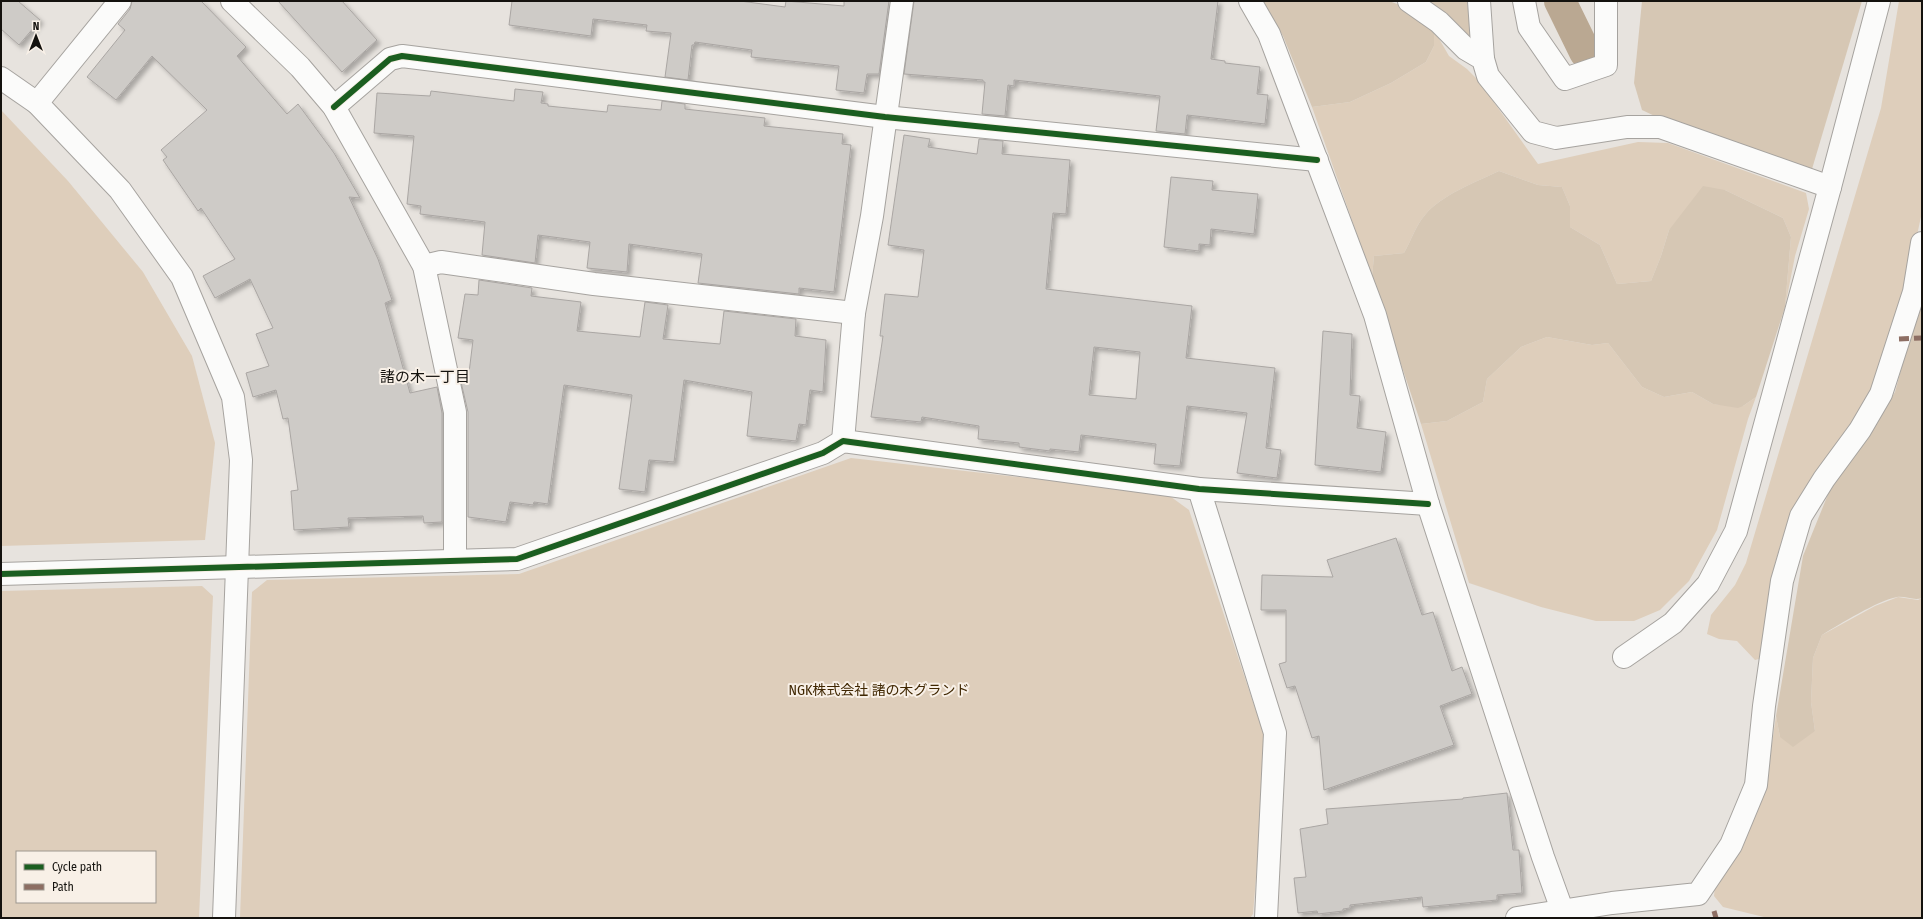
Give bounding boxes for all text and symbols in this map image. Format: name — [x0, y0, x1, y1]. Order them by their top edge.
north arrow — [16, 16, 56, 56]
text: N — [33, 20, 39, 33]
district label: 諸の木一丁目 — [380, 368, 470, 386]
park label: NGK株式会社 諸の木グランド — [788, 682, 970, 699]
legend — [16, 851, 156, 903]
text: Cycle path — [52, 860, 102, 874]
text: Path — [52, 880, 74, 894]

